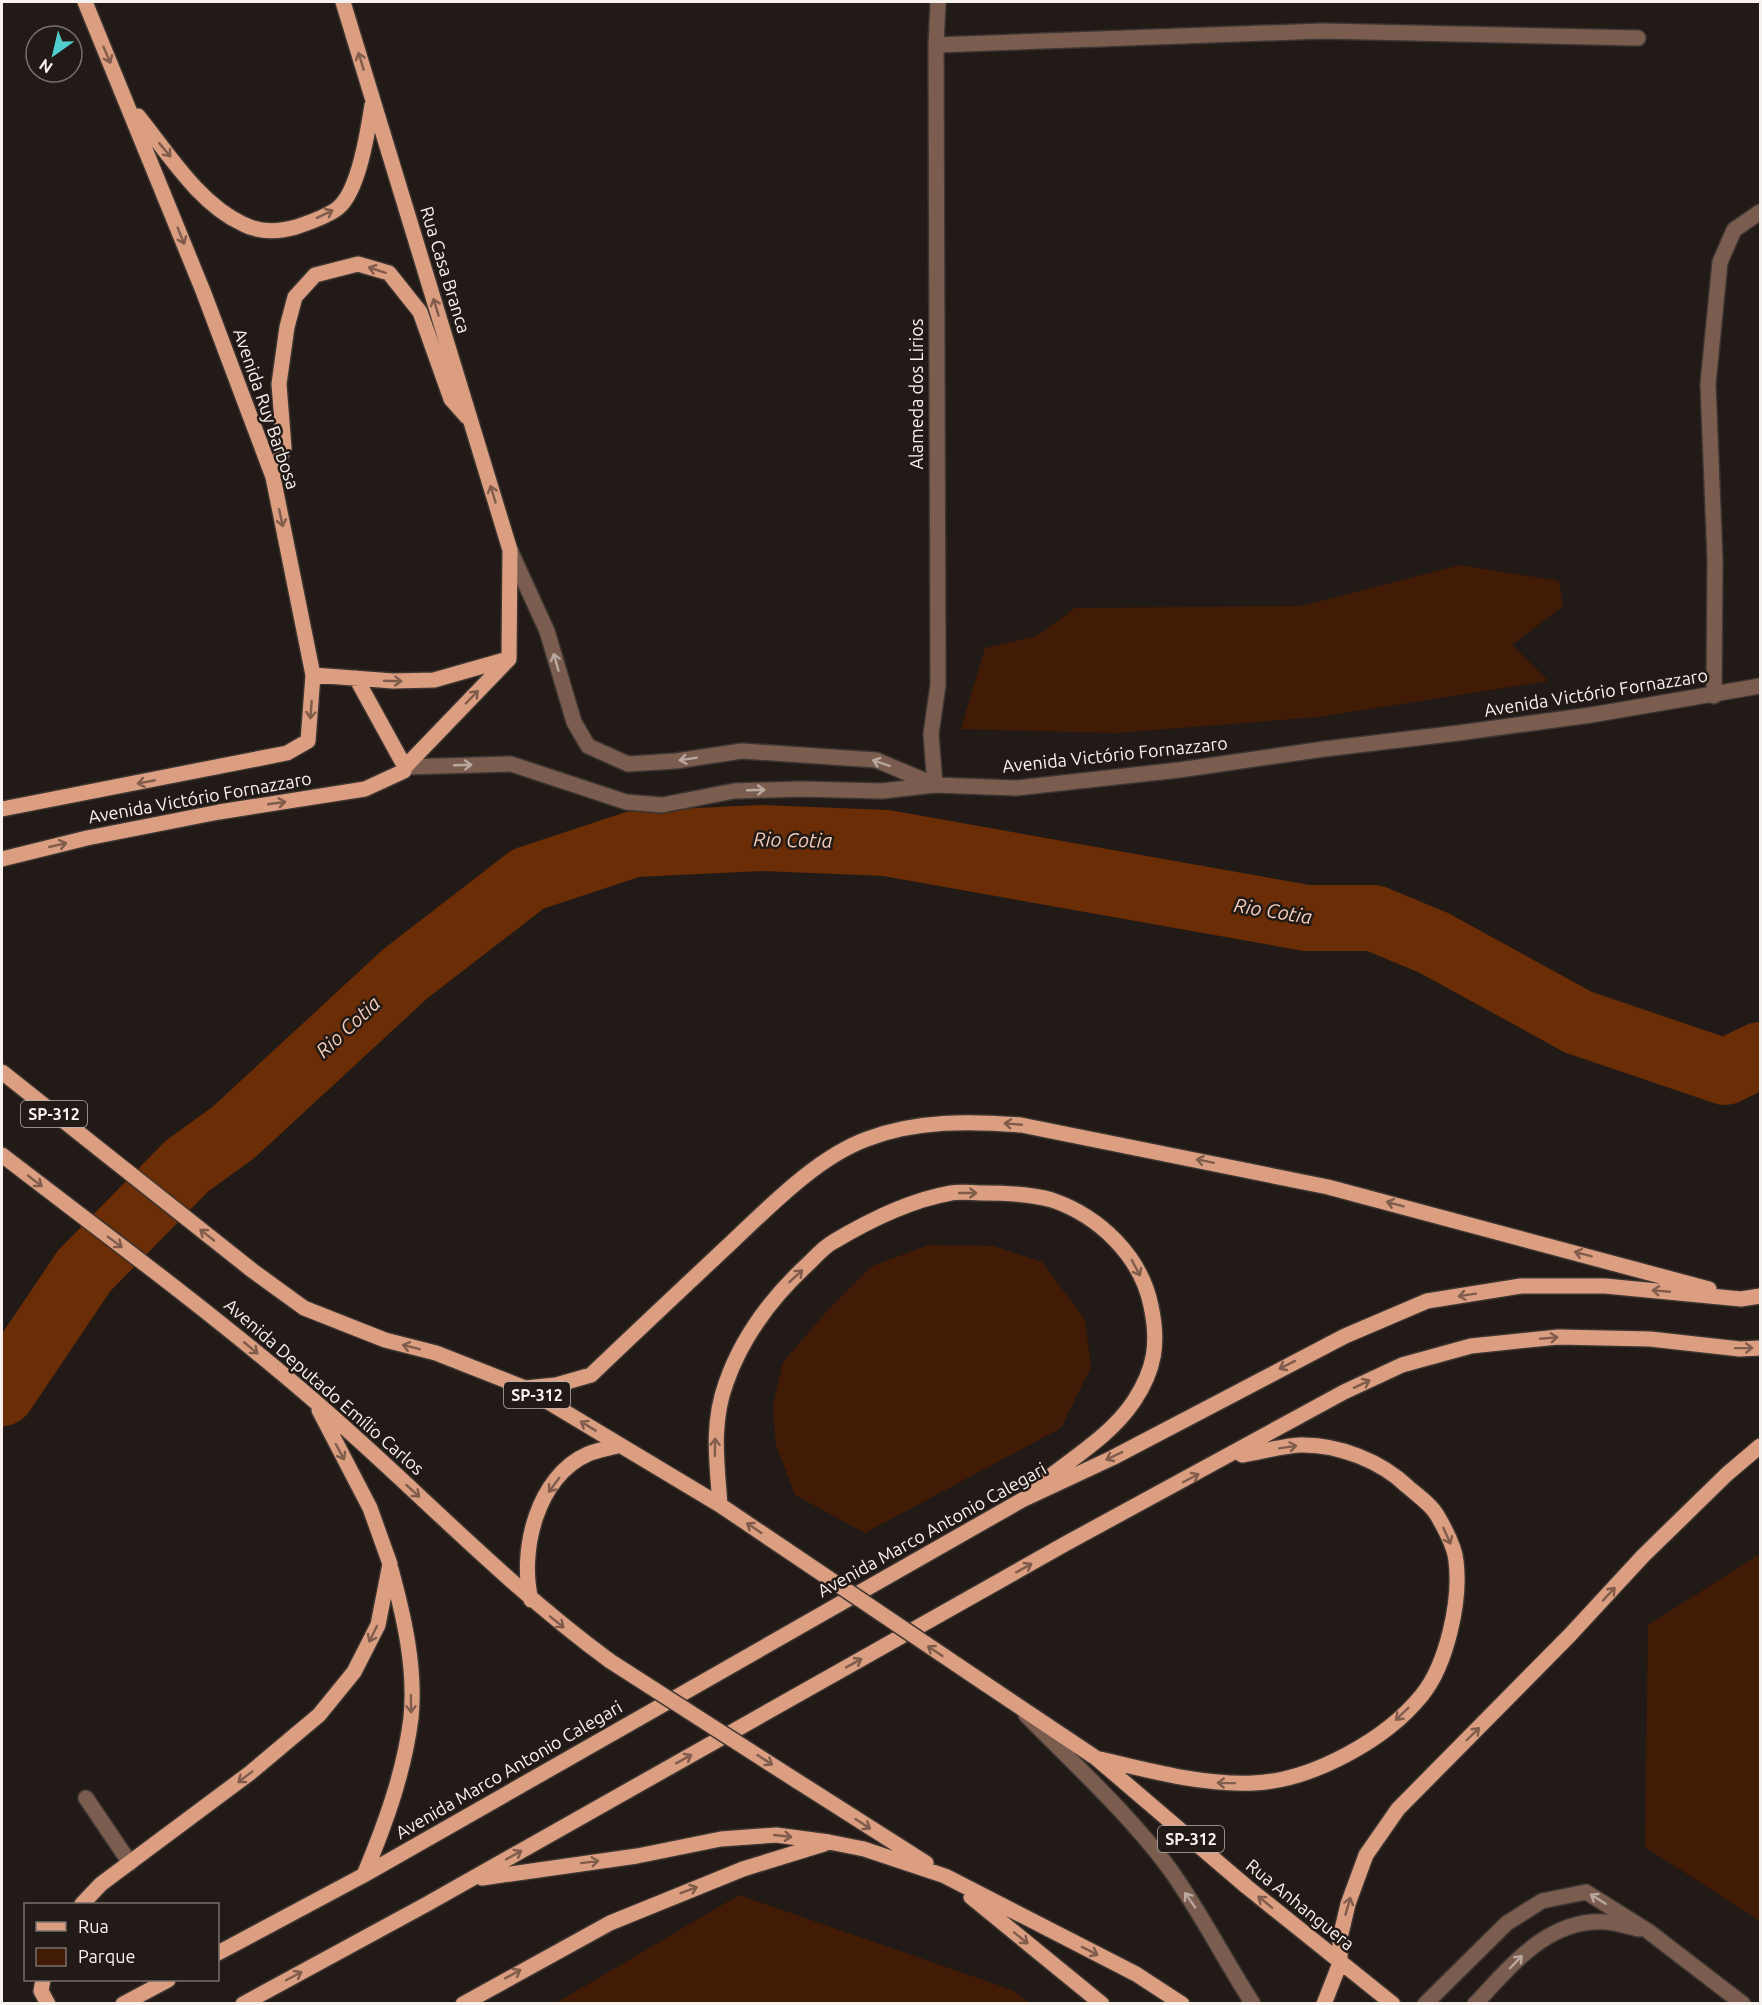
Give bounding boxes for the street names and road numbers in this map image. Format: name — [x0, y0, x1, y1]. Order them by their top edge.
street label: Rua Casa Branca — [417, 204, 475, 336]
street label: Alameda dos Lirios — [906, 318, 926, 470]
street label: Avenida Ruy Barbosa — [230, 326, 304, 492]
street label: Avenida Victório Fornazzaro — [1483, 664, 1709, 720]
street label: Avenida Victório Fornazzaro — [1001, 732, 1228, 776]
street label: Avenida Victório Fornazzaro — [87, 768, 313, 827]
road number: SP-312 — [21, 1101, 87, 1127]
street label: Avenida Deputado Emílio Carlos — [221, 1294, 429, 1478]
road number: SP-312 — [504, 1382, 570, 1408]
street label: Avenida Marco Antonio Calegari — [814, 1458, 1049, 1600]
street label: Avenida Marco Antonio Calegari — [392, 1696, 625, 1842]
road number: SP-312 — [1158, 1826, 1224, 1852]
street label: Rua Anhanguera — [1243, 1855, 1359, 1954]

